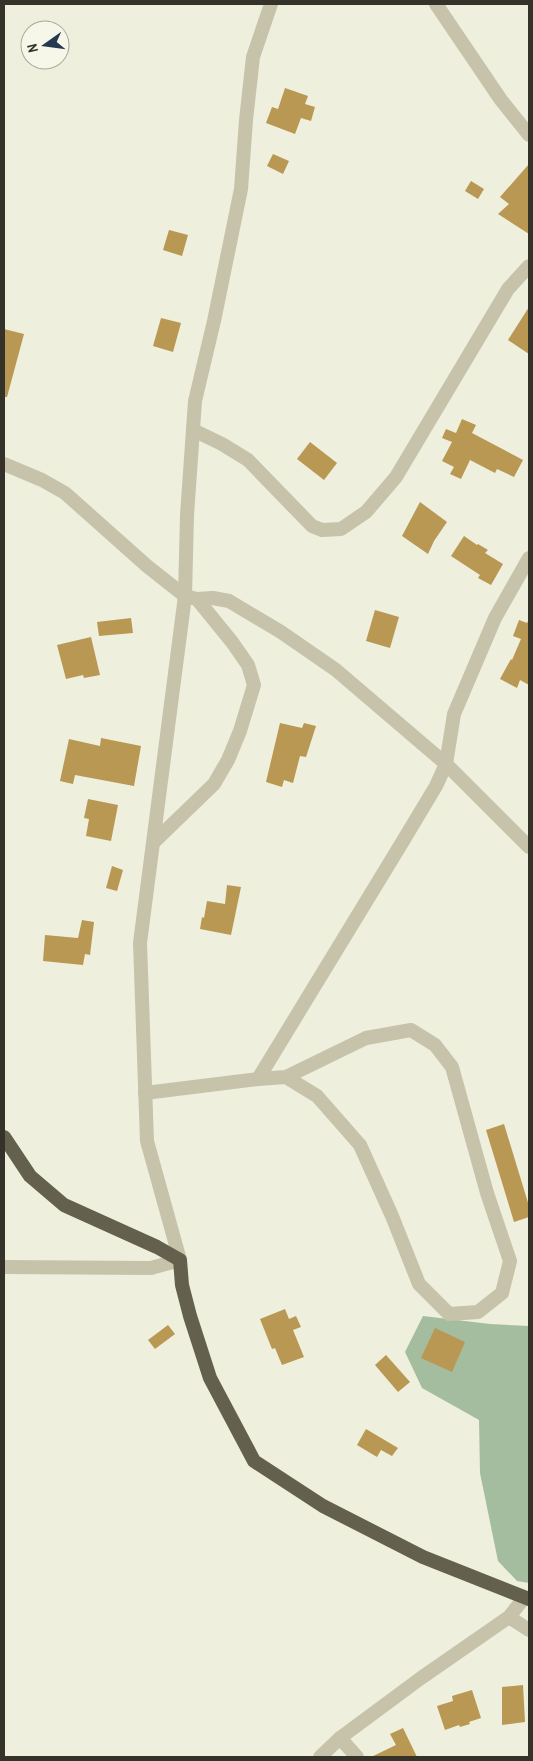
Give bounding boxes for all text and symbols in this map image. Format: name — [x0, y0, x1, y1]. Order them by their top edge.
north arrow — [20, 20, 70, 70]
text: N — [23, 42, 42, 54]

